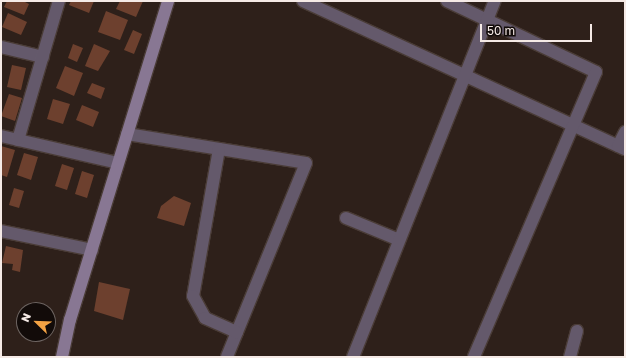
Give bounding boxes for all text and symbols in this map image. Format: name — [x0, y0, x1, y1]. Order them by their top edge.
scale bar — [482, 16, 594, 42]
text: 50 m — [487, 23, 515, 38]
north arrow — [16, 302, 56, 342]
text: N — [18, 311, 33, 324]

